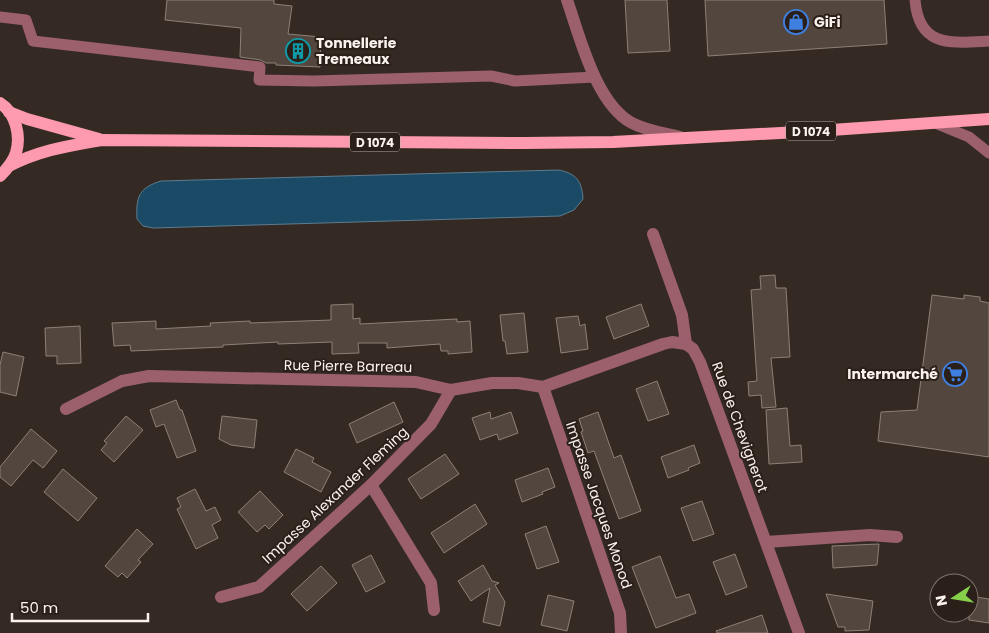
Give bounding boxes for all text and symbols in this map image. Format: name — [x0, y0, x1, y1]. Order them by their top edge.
shop icon: GiFi — [783, 9, 809, 35]
place label: GiFi — [814, 12, 841, 32]
place label: Tonnellerie Tremeaux — [316, 33, 397, 69]
building icon: Tonnellerie Tremeaux — [285, 38, 311, 64]
road number: D 1074 — [786, 122, 836, 140]
road number: D 1074 — [350, 132, 400, 152]
street label: Rue Pierre Barreau — [284, 355, 412, 377]
street label: Rue de Chevignerot — [707, 359, 773, 495]
supermarket icon: Intermarché — [942, 361, 968, 387]
place label: Intermarché — [847, 364, 938, 384]
street label: Impasse Jacques Monod — [561, 419, 637, 591]
street label: Impasse Alexander Fleming — [258, 422, 412, 568]
north arrow — [929, 573, 979, 623]
scale bar — [12, 590, 149, 622]
text: N — [930, 593, 952, 608]
text: 50 m — [20, 597, 58, 618]

